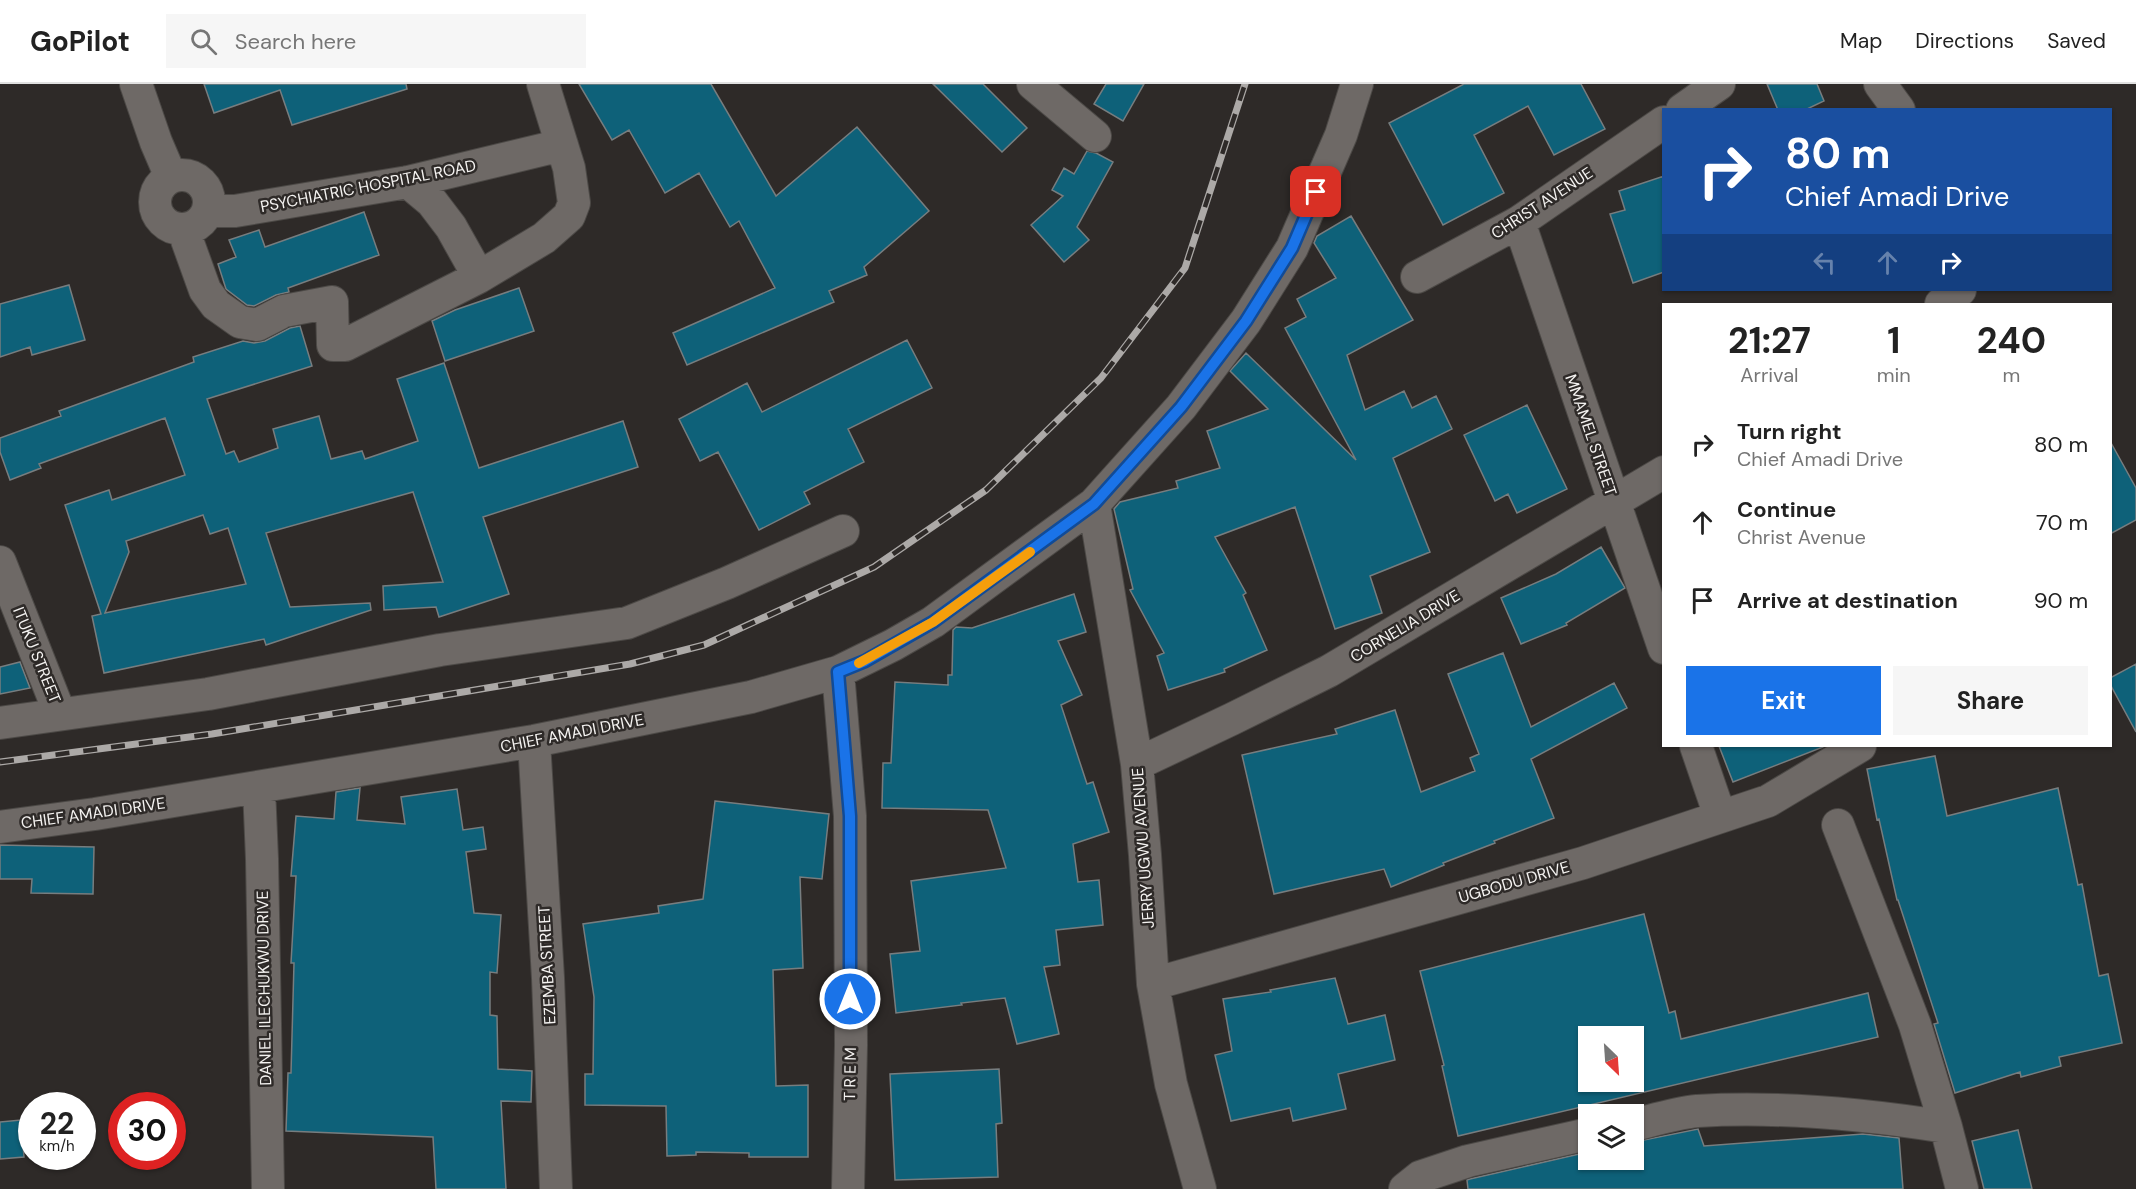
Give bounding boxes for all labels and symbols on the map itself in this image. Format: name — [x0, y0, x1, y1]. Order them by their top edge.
street label: PSYCHIATRIC HOSPITAL ROAD — [258, 155, 478, 217]
street label: CHRIST AVENUE — [1487, 162, 1597, 244]
pin — [1290, 166, 1341, 217]
street label: MMAMEL STREET — [1560, 371, 1622, 499]
street label: CORNELIA DRIVE — [1346, 585, 1464, 667]
street label: ITUKU STREET — [8, 604, 66, 706]
street label: CHIEF AMADI DRIVE — [498, 709, 646, 757]
street label: JERRY UGWU AVENUE — [1127, 767, 1159, 929]
street label: CHIEF AMADI DRIVE — [19, 792, 167, 834]
street label: UGBODU DRIVE — [1456, 856, 1572, 908]
street label: DANIEL ILECHUKWU DRIVE — [252, 890, 276, 1086]
street label: EZEMBA STREET — [533, 905, 561, 1025]
position arrow — [818, 967, 882, 1031]
north arrow — [1578, 1026, 1644, 1092]
street label: T R E M — [839, 1047, 861, 1101]
speed limit sign: 30 — [108, 1092, 186, 1170]

